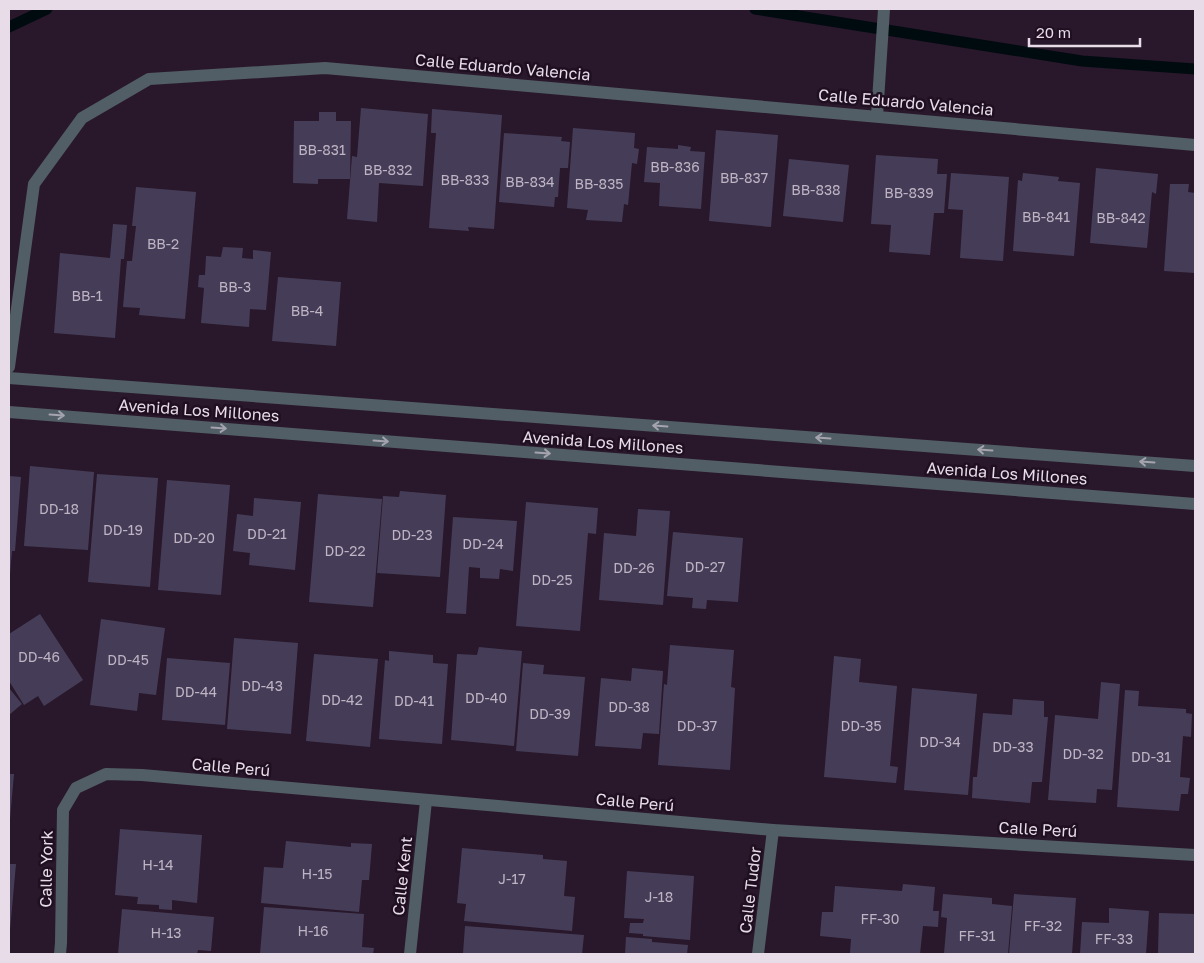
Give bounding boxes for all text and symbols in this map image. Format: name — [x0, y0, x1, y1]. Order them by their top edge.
scale bar — [1029, 15, 1140, 47]
text: 20 m — [1036, 23, 1071, 41]
street label: Calle Eduardo Valencia — [415, 49, 591, 85]
street label: Calle Eduardo Valencia — [818, 84, 994, 120]
house number: BB-831 — [298, 141, 346, 158]
house number: BB-836 — [650, 158, 700, 175]
house number: BB-832 — [364, 161, 412, 178]
house number: BB-837 — [720, 169, 768, 186]
house number: BB-833 — [441, 171, 490, 188]
house number: BB-834 — [505, 173, 555, 190]
house number: BB-835 — [575, 175, 623, 192]
house number: BB-838 — [791, 181, 841, 198]
house number: BB-839 — [884, 184, 934, 201]
house number: BB-841 — [1022, 208, 1070, 225]
house number: BB-842 — [1096, 209, 1146, 226]
house number: BB-2 — [147, 235, 179, 252]
house number: BB-3 — [219, 278, 251, 295]
house number: BB-1 — [72, 287, 103, 304]
house number: BB-4 — [291, 302, 323, 319]
street label: Avenida Los Millones — [118, 394, 280, 426]
one-way arrow — [49, 411, 65, 420]
one-way arrow — [653, 422, 669, 431]
one-way arrow — [211, 423, 227, 433]
street label: Avenida Los Millones — [522, 426, 684, 458]
one-way arrow — [815, 434, 831, 443]
one-way arrow — [373, 436, 389, 445]
one-way arrow — [977, 446, 993, 455]
one-way arrow — [535, 449, 551, 458]
street label: Avenida Los Millones — [926, 457, 1088, 489]
one-way arrow — [1139, 458, 1155, 467]
house number: DD-18 — [39, 500, 79, 517]
house number: DD-19 — [103, 521, 143, 538]
house number: DD-21 — [247, 525, 287, 542]
house number: DD-23 — [391, 526, 433, 543]
house number: DD-20 — [173, 529, 215, 546]
house number: DD-24 — [462, 535, 504, 552]
house number: DD-22 — [324, 542, 366, 559]
house number: DD-27 — [685, 558, 725, 575]
house number: DD-26 — [613, 559, 655, 576]
house number: DD-25 — [531, 571, 573, 588]
house number: DD-46 — [18, 648, 60, 665]
house number: DD-45 — [107, 651, 149, 668]
house number: DD-43 — [241, 677, 283, 694]
house number: DD-44 — [175, 683, 217, 700]
house number: DD-40 — [465, 689, 507, 706]
house number: DD-42 — [321, 691, 363, 708]
house number: DD-41 — [394, 692, 434, 709]
house number: DD-38 — [608, 698, 650, 715]
house number: DD-39 — [529, 705, 571, 722]
house number: DD-37 — [677, 717, 717, 734]
house number: DD-35 — [840, 717, 882, 734]
house number: DD-34 — [919, 733, 961, 750]
house number: DD-33 — [992, 738, 1034, 755]
house number: DD-32 — [1062, 745, 1104, 762]
house number: DD-31 — [1131, 748, 1171, 765]
street label: Calle Perú — [191, 754, 271, 780]
street label: Calle Perú — [595, 789, 675, 815]
street label: Calle Perú — [998, 817, 1078, 841]
street label: Calle York — [35, 830, 57, 908]
street label: Calle Kent — [388, 835, 416, 917]
street label: Calle Tudor — [735, 846, 765, 934]
house number: H-14 — [142, 856, 174, 873]
house number: H-15 — [302, 865, 332, 882]
house number: J-17 — [498, 870, 526, 887]
house number: J-18 — [645, 888, 673, 905]
house number: FF-30 — [861, 910, 899, 927]
house number: FF-32 — [1024, 917, 1062, 934]
house number: H-16 — [297, 922, 329, 939]
house number: H-13 — [151, 924, 181, 941]
house number: FF-31 — [959, 927, 996, 944]
house number: FF-33 — [1095, 930, 1133, 947]

